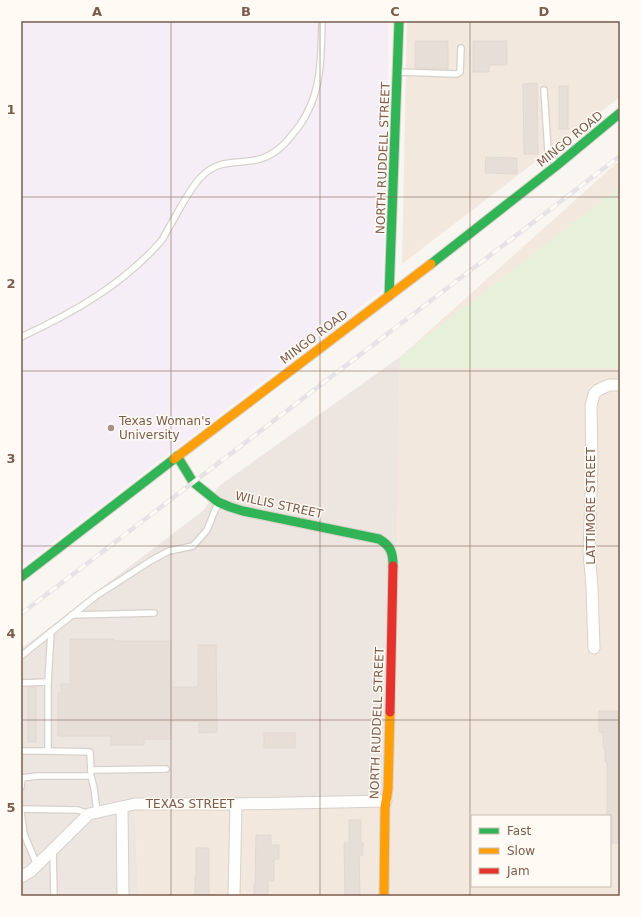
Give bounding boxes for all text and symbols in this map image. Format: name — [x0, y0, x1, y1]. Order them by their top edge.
text: A — [92, 4, 102, 19]
text: B — [241, 4, 251, 19]
text: C — [390, 4, 400, 19]
text: D — [539, 4, 550, 19]
street label: NORTH RUDDELL STREET — [373, 81, 393, 234]
text: 1 — [6, 102, 16, 117]
street label: MINGO ROAD — [534, 108, 606, 170]
text: 2 — [6, 276, 16, 291]
street label: MINGO ROAD — [278, 307, 350, 367]
place label: Texas Woman's University — [118, 414, 211, 442]
marker: Texas Woman's University — [106, 423, 116, 433]
street label: LATTIMORE STREET — [584, 447, 598, 565]
text: 3 — [6, 451, 16, 466]
street label: WILLIS STREET — [234, 489, 325, 521]
text: 4 — [6, 626, 16, 641]
street label: NORTH RUDDELL STREET — [367, 646, 387, 799]
street label: TEXAS STREET — [145, 797, 235, 811]
text: 5 — [6, 800, 16, 815]
legend — [471, 815, 611, 887]
text: Fast — [507, 824, 531, 838]
text: Slow — [507, 844, 535, 858]
text: Jam — [506, 864, 530, 878]

